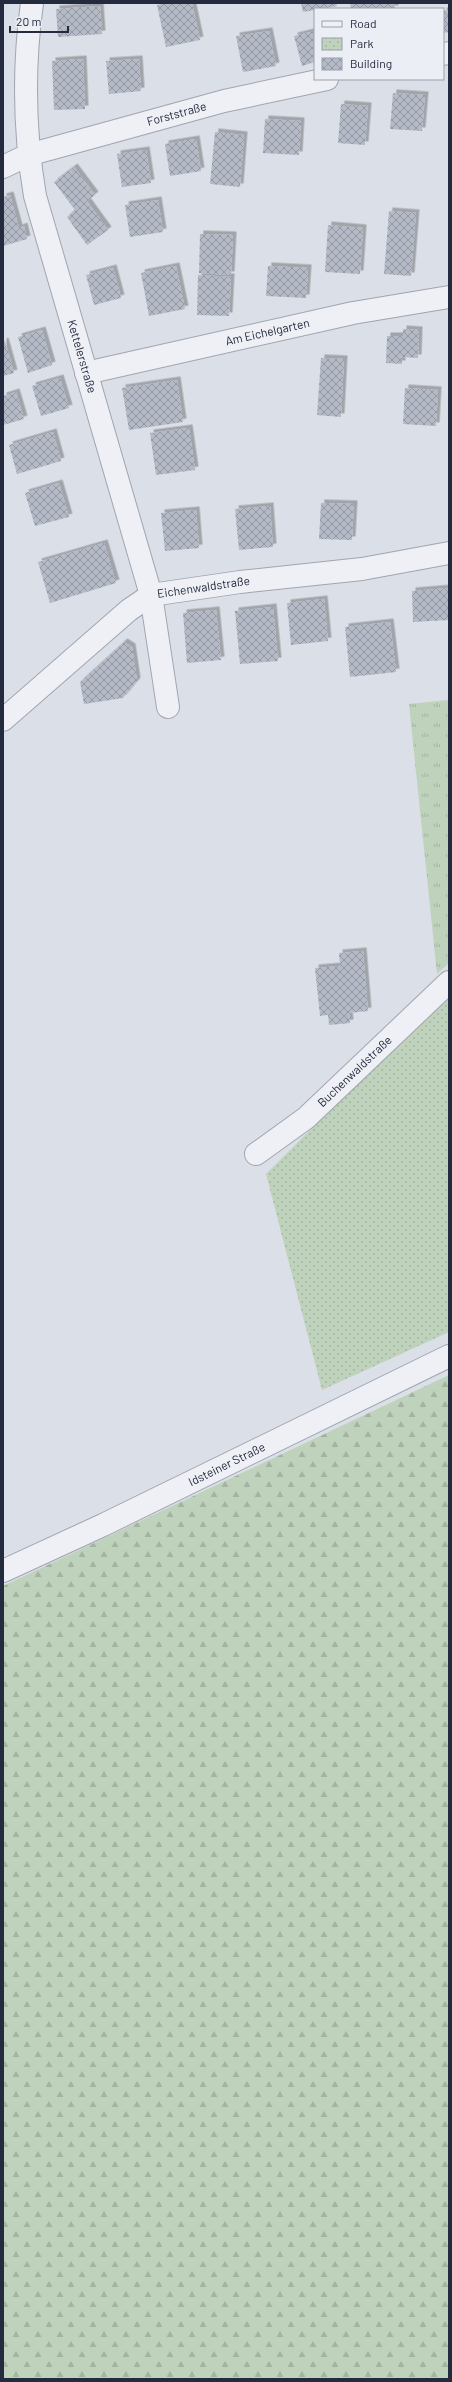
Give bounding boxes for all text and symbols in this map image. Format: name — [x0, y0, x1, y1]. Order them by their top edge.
scale bar — [10, 8, 68, 34]
legend — [314, 8, 444, 80]
text: 20 m — [16, 14, 42, 28]
text: Road — [350, 16, 377, 30]
text: Park — [350, 36, 374, 50]
text: Building — [350, 56, 392, 70]
street label: Forststraße — [145, 98, 208, 128]
street label: Am Eichelgarten — [224, 315, 311, 347]
street label: Kettelerstraße — [65, 318, 100, 395]
street label: Eichenwaldstraße — [156, 573, 250, 600]
street label: Buchenwaldstraße — [314, 1032, 394, 1109]
street label: Idsteiner Straße — [186, 1439, 267, 1488]

